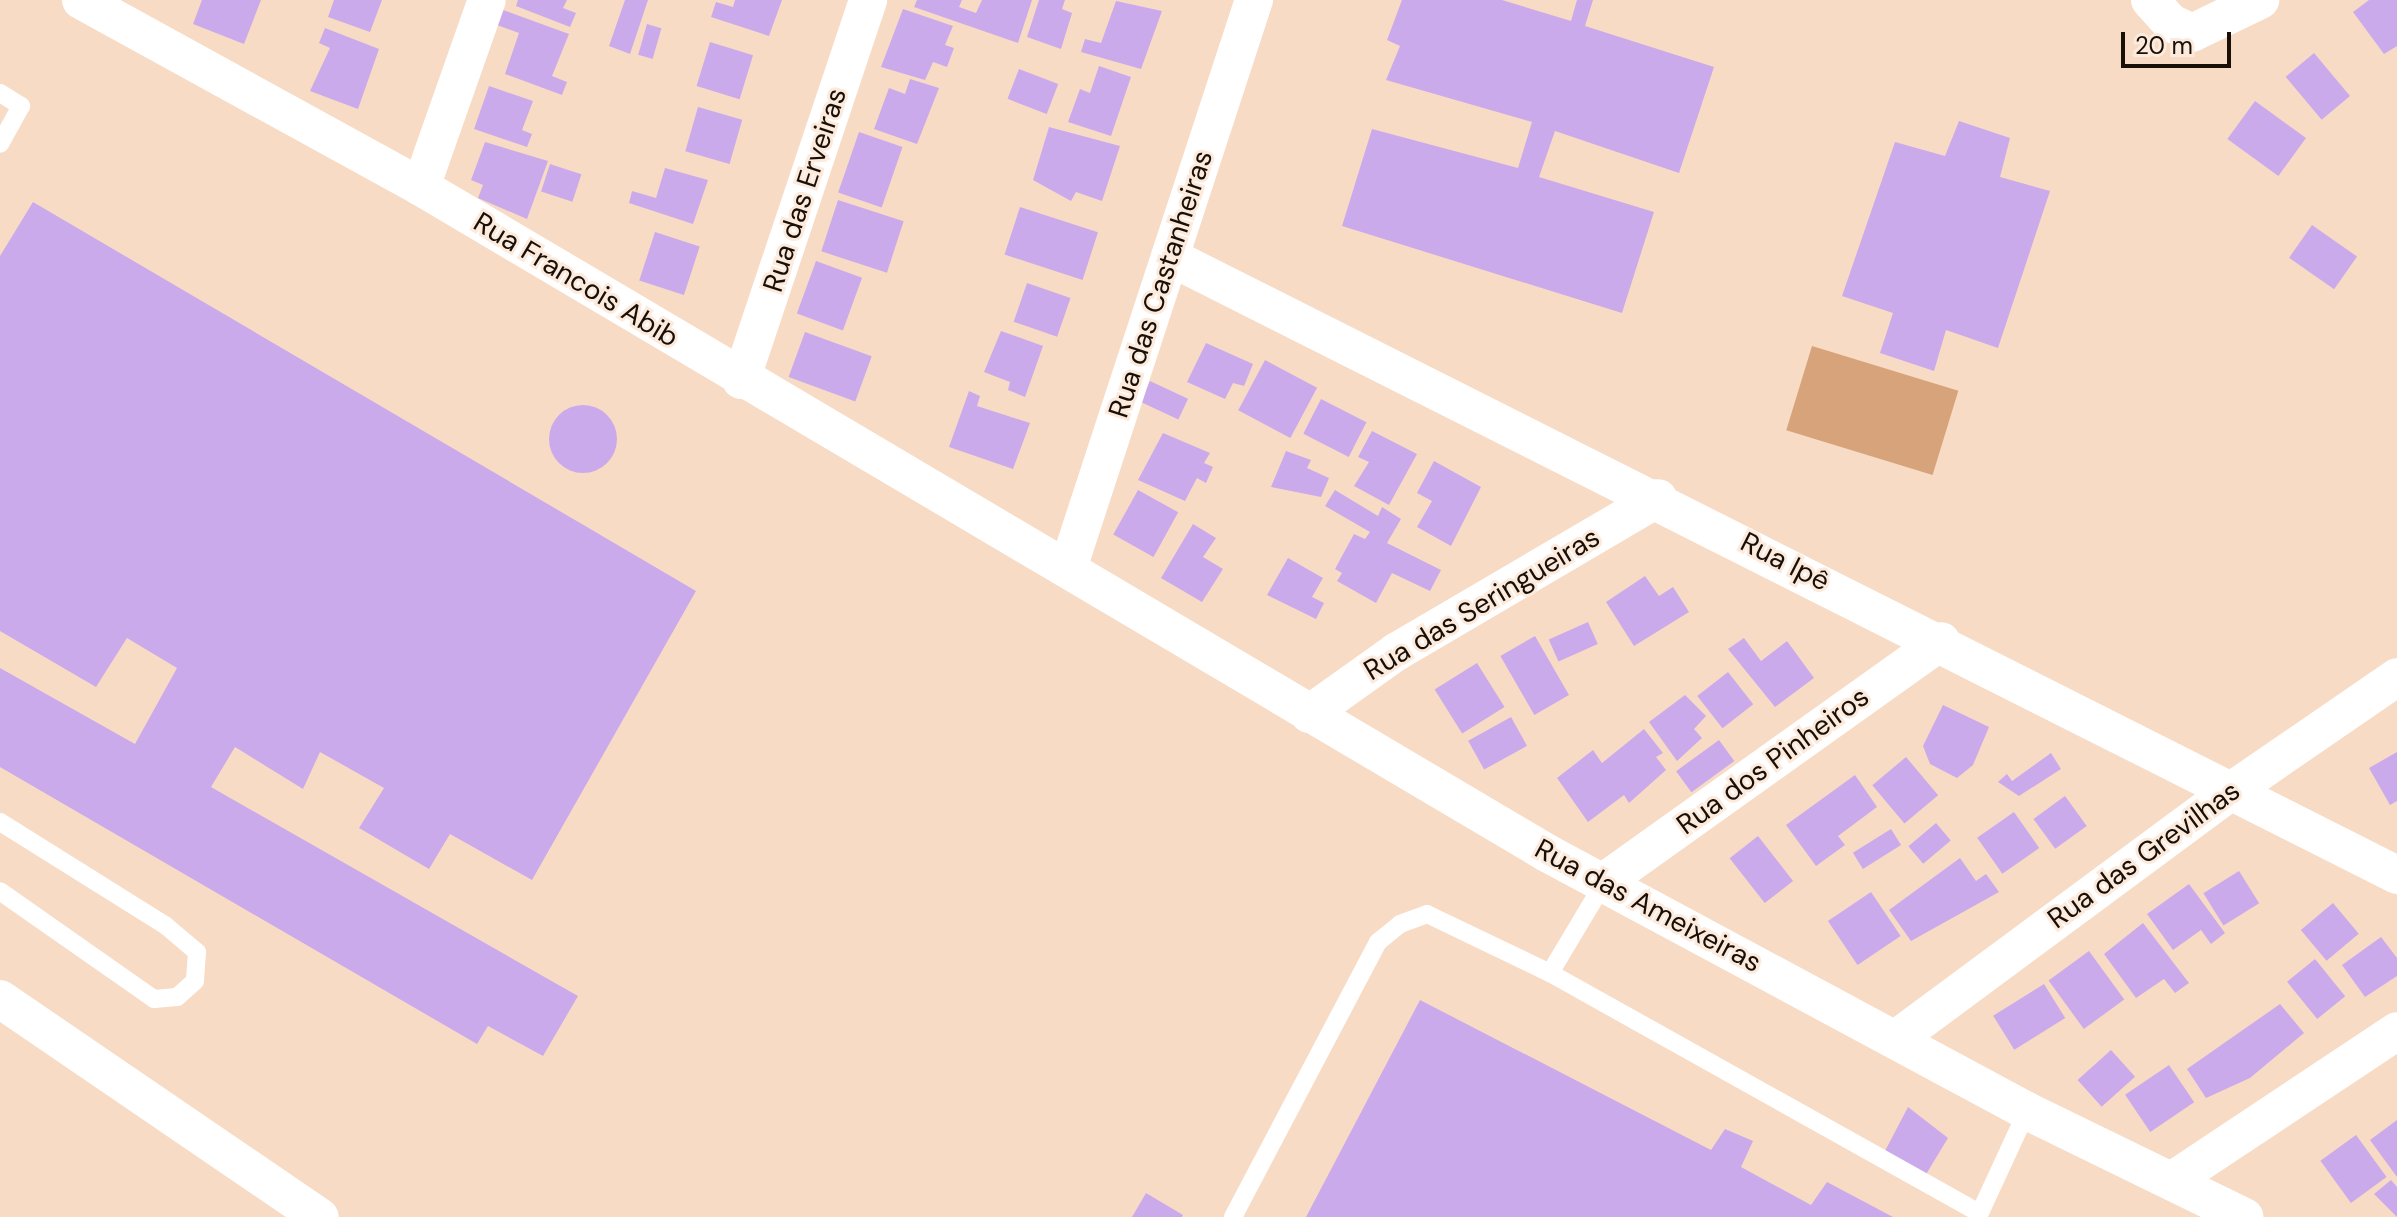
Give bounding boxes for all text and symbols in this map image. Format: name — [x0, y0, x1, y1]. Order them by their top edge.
scale bar — [2125, 16, 2235, 66]
text: 20 m — [2135, 30, 2193, 61]
street label: Rua das Erveiras — [756, 84, 854, 296]
street label: Rua das Castanheiras — [1102, 146, 1220, 422]
street label: Rua Francois Abib — [467, 206, 685, 354]
street label: Rua das Seringueiras — [1358, 520, 1606, 688]
street label: Rua Ipê — [1735, 525, 1835, 599]
street label: Rua dos Pinheiros — [1670, 680, 1876, 842]
street label: Rua das Grevilhas — [2041, 774, 2247, 936]
street label: Rua das Ameixeiras — [1529, 832, 1767, 980]

